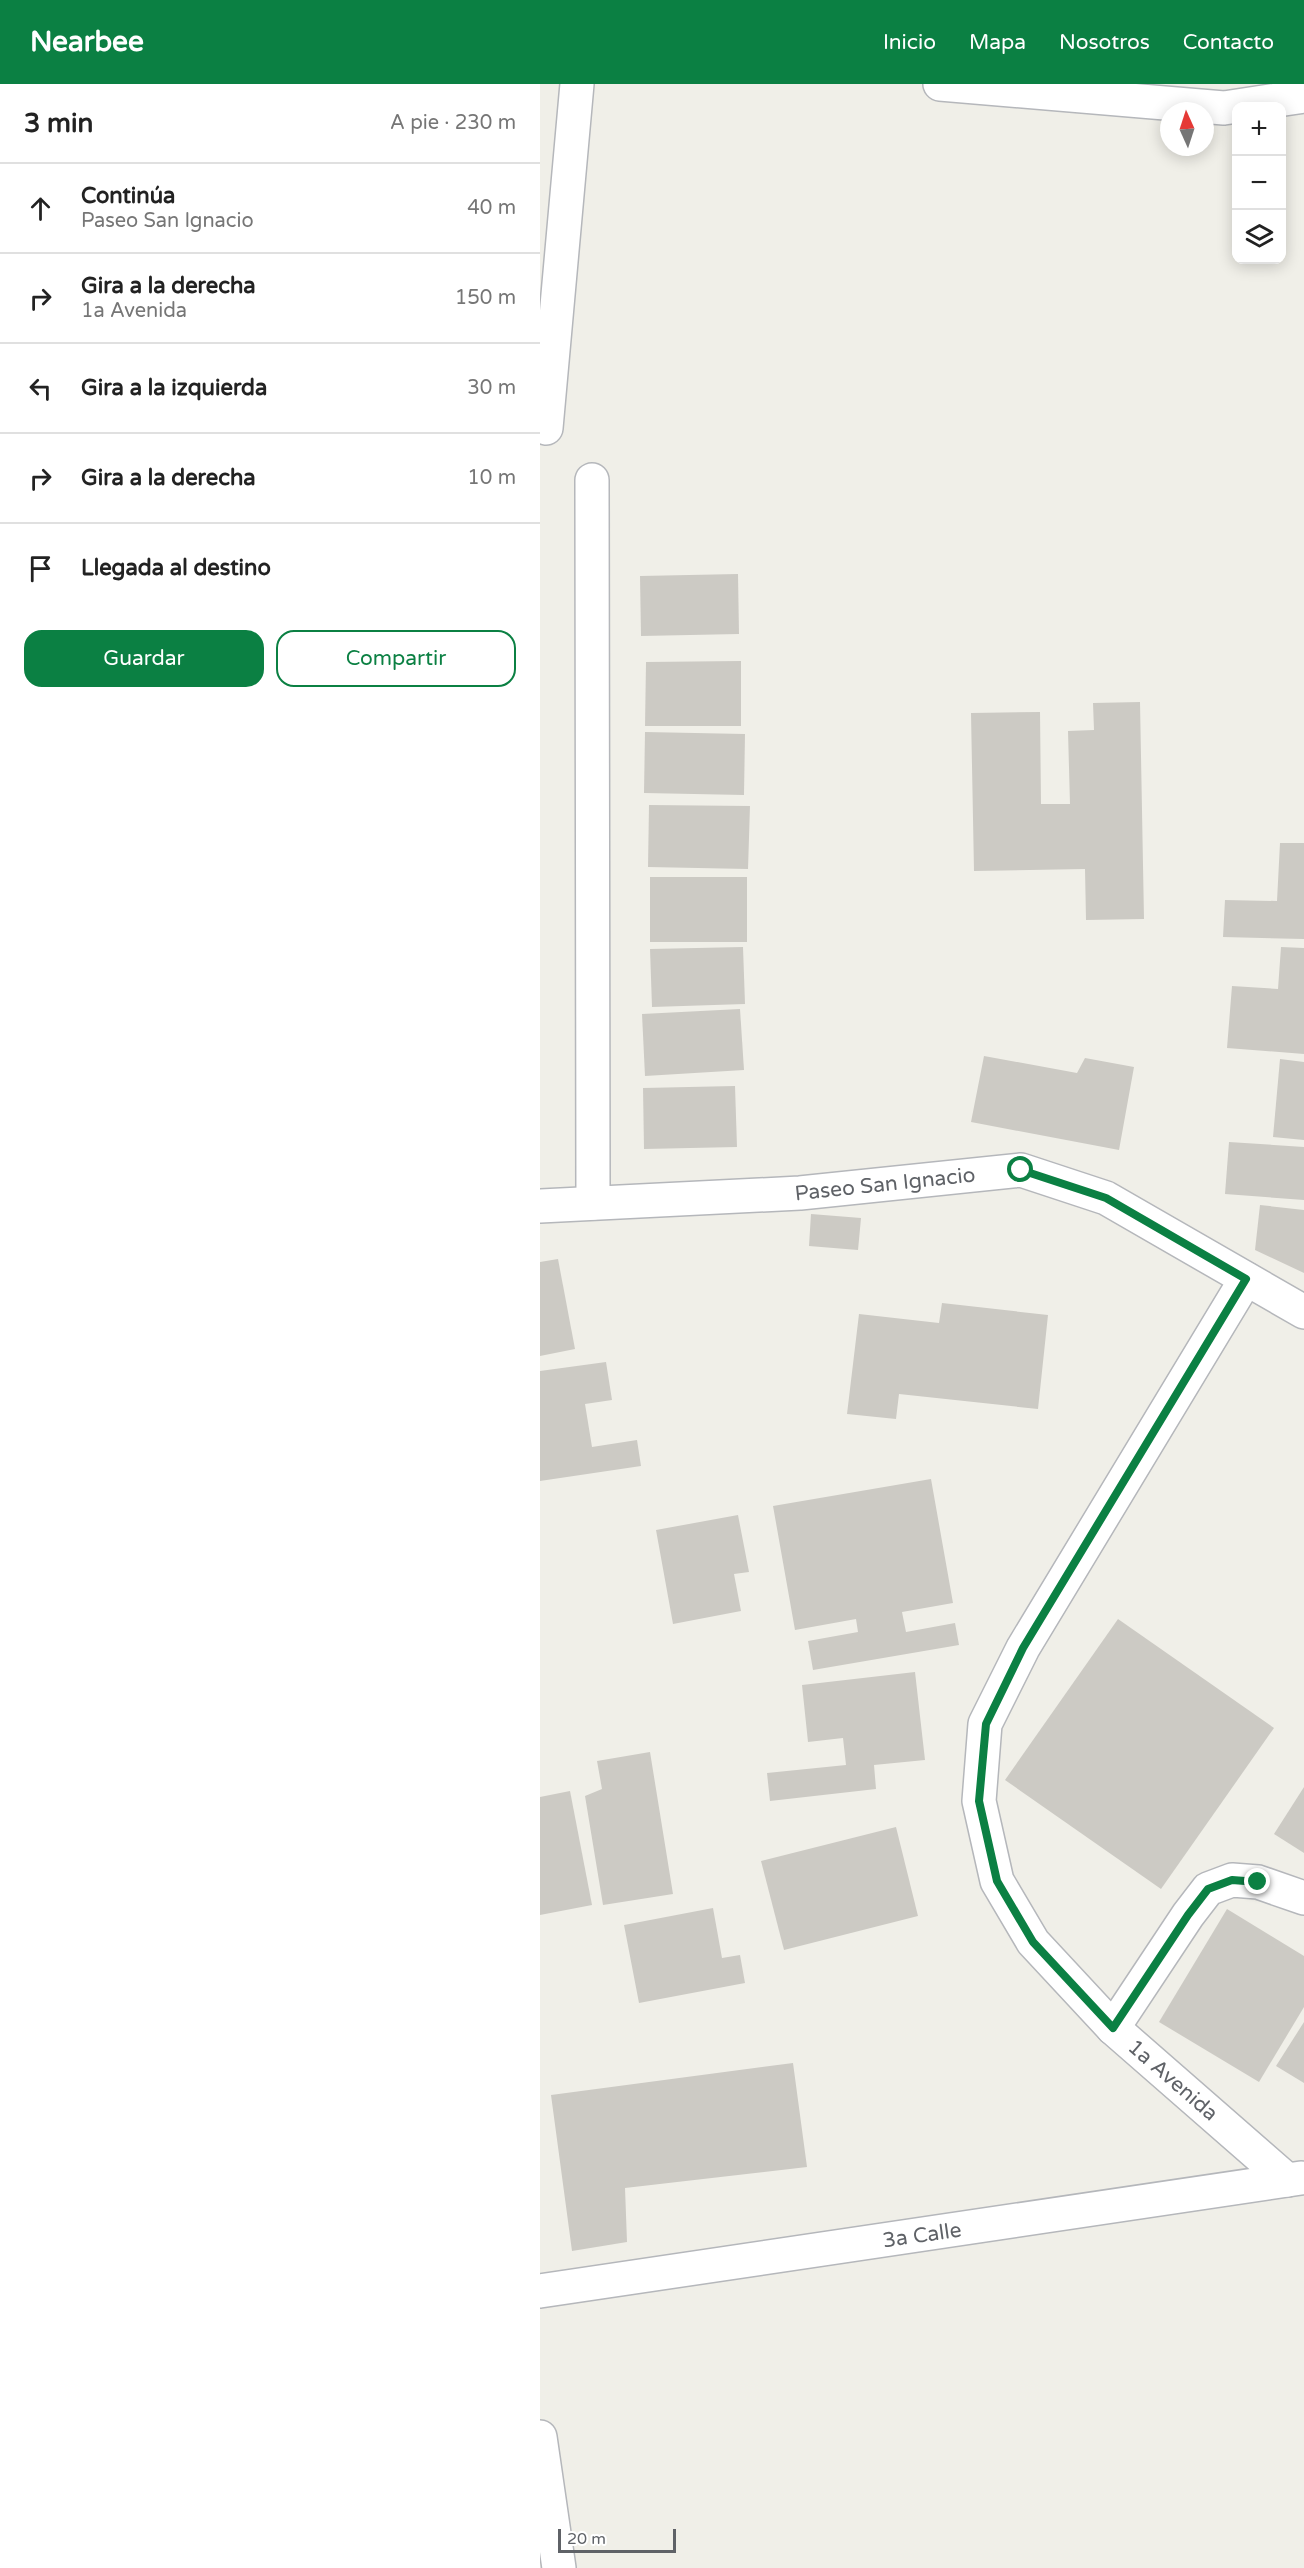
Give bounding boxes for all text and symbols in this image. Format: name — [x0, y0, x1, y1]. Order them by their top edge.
text: Nearbee — [30, 25, 144, 59]
text: Inicio — [883, 30, 936, 55]
text: Mapa — [969, 30, 1026, 55]
text: Nosotros — [1059, 30, 1150, 55]
text: Contacto — [1183, 30, 1274, 55]
north arrow — [1160, 102, 1214, 156]
map controls — [1232, 102, 1286, 264]
button: + — [1232, 102, 1286, 156]
text: 3 min — [24, 108, 93, 139]
text: A pie · 230 m — [390, 111, 516, 135]
button: − — [1232, 156, 1286, 210]
text: Continúa — [81, 183, 175, 209]
icon: ahead — [24, 192, 57, 225]
text: 40 m — [467, 196, 516, 220]
text: Paseo San Ignacio — [81, 209, 254, 233]
button: layers — [1232, 210, 1286, 264]
text: Gira a la derecha — [81, 273, 256, 299]
icon: right — [24, 282, 57, 315]
text: 150 m — [455, 286, 516, 310]
text: 1a Avenida — [81, 299, 187, 323]
icon: left — [24, 372, 57, 405]
text: Gira a la izquierda — [81, 375, 267, 401]
text: 30 m — [467, 376, 516, 400]
icon: right — [24, 462, 57, 495]
text: Gira a la derecha — [81, 465, 256, 491]
text: 10 m — [467, 466, 516, 490]
icon: arrive — [24, 552, 57, 585]
text: Llegada al destino — [81, 555, 271, 581]
button: Guardar — [24, 630, 264, 687]
button: Compartir — [276, 630, 516, 687]
route start — [1007, 1156, 1033, 1182]
street label: Paseo San Ignacio — [794, 1163, 977, 1206]
route end — [1244, 1868, 1270, 1894]
street label: 1a Avenida — [1122, 2034, 1223, 2126]
street label: 3a Calle — [881, 2218, 963, 2253]
scale bar — [558, 2526, 676, 2554]
text: 20 m — [567, 2529, 606, 2549]

